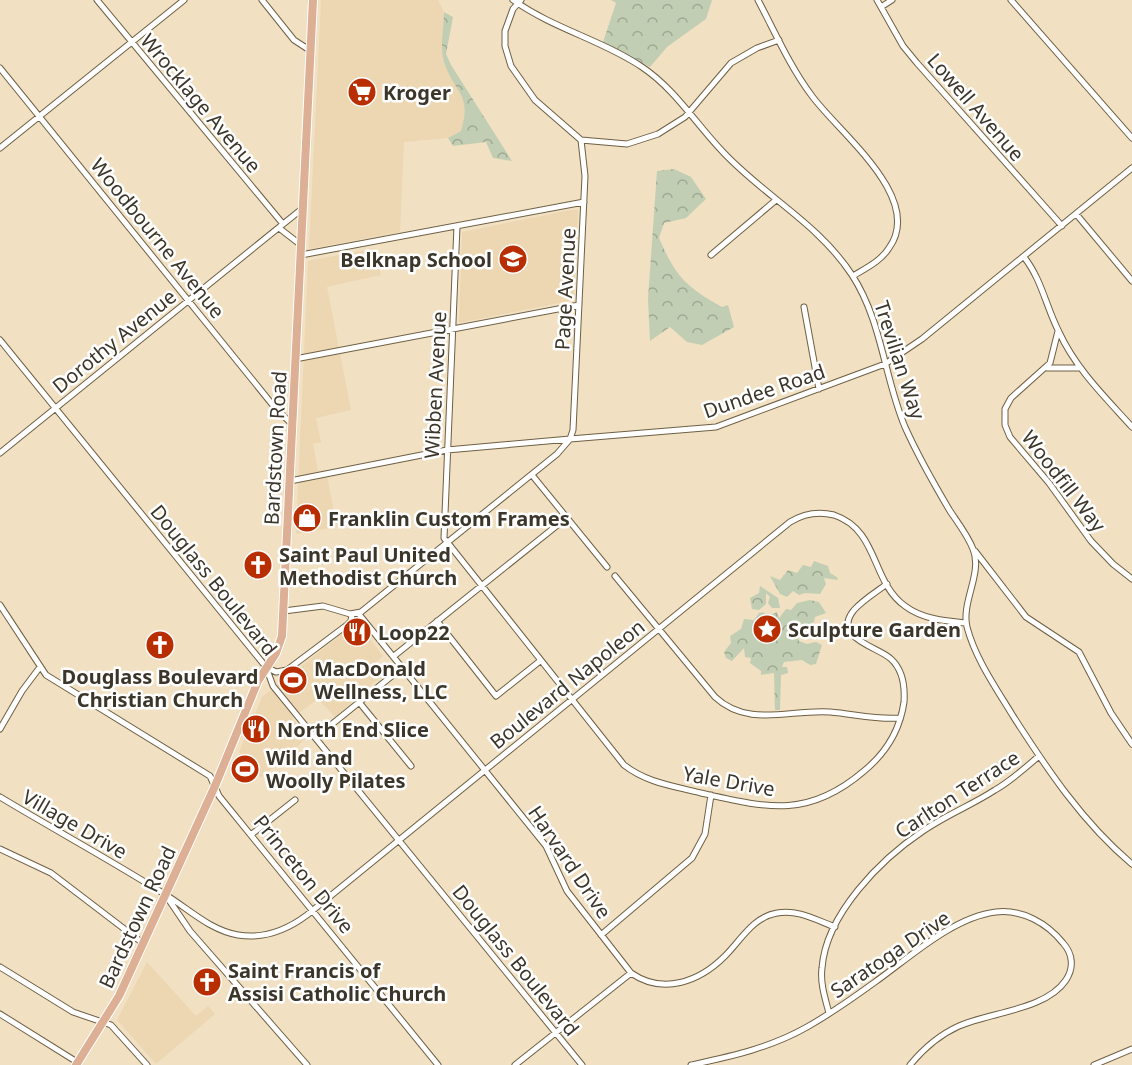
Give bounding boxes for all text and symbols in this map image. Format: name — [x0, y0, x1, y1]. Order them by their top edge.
street label: Wrocklage Avenue — [135, 28, 267, 178]
street label: Lowell Avenue — [922, 47, 1030, 167]
supermarket icon: Kroger — [346, 76, 378, 108]
place label: Kroger — [383, 79, 451, 106]
street label: Woodbourne Avenue — [85, 152, 231, 324]
street label: Page Avenue — [548, 227, 582, 351]
school or university icon: Belknap School — [497, 243, 529, 275]
place label: Belknap School — [340, 246, 492, 273]
street label: Dorothy Avenue — [46, 283, 182, 399]
street label: Trevilian Way — [868, 297, 932, 423]
street label: Wibben Avenue — [418, 311, 452, 459]
street label: Dundee Road — [699, 357, 829, 425]
street label: Bardstown Road — [257, 370, 293, 526]
street label: Woodfill Way — [1016, 425, 1113, 538]
street label: Douglass Boulevard — [145, 499, 283, 661]
shop icon: Franklin Custom Frames — [291, 502, 323, 534]
place label: Franklin Custom Frames — [328, 505, 570, 532]
place label: Saint Paul United Methodist Church — [279, 541, 457, 591]
church icon: Saint Paul United Methodist Church — [242, 549, 274, 581]
street label: Boulevard Napoleon — [484, 613, 650, 755]
place icon: Sculpture Garden — [751, 613, 783, 645]
restaurant icon: Loop22 — [341, 616, 373, 648]
place label: Sculpture Garden — [788, 616, 961, 643]
place label: Loop22 — [378, 619, 450, 646]
church icon: Douglass Boulevard Christian Church — [144, 629, 176, 661]
place label: MacDonald Wellness, LLC — [314, 655, 448, 705]
place label: Douglass Boulevard Christian Church — [62, 663, 258, 713]
sports icon: MacDonald Wellness, LLC — [277, 664, 309, 696]
restaurant icon: North End Slice — [240, 713, 272, 745]
place label: North End Slice — [277, 716, 429, 743]
place label: Wild and Woolly Pilates — [266, 744, 405, 794]
street label: Carlton Terrace — [890, 744, 1024, 844]
sports icon: Wild and Woolly Pilates — [229, 753, 261, 785]
street label: Yale Drive — [681, 760, 777, 802]
street label: Village Drive — [18, 783, 132, 865]
street label: Harvard Drive — [522, 800, 618, 924]
street label: Princeton Drive — [248, 809, 360, 939]
street label: Bardstown Road — [92, 841, 182, 993]
street label: Douglass Boulevard — [447, 879, 585, 1041]
street label: Saratoga Drive — [825, 904, 955, 1004]
place label: Saint Francis of Assisi Catholic Church — [228, 957, 446, 1007]
church icon: Saint Francis of Assisi Catholic Church — [191, 966, 223, 998]

